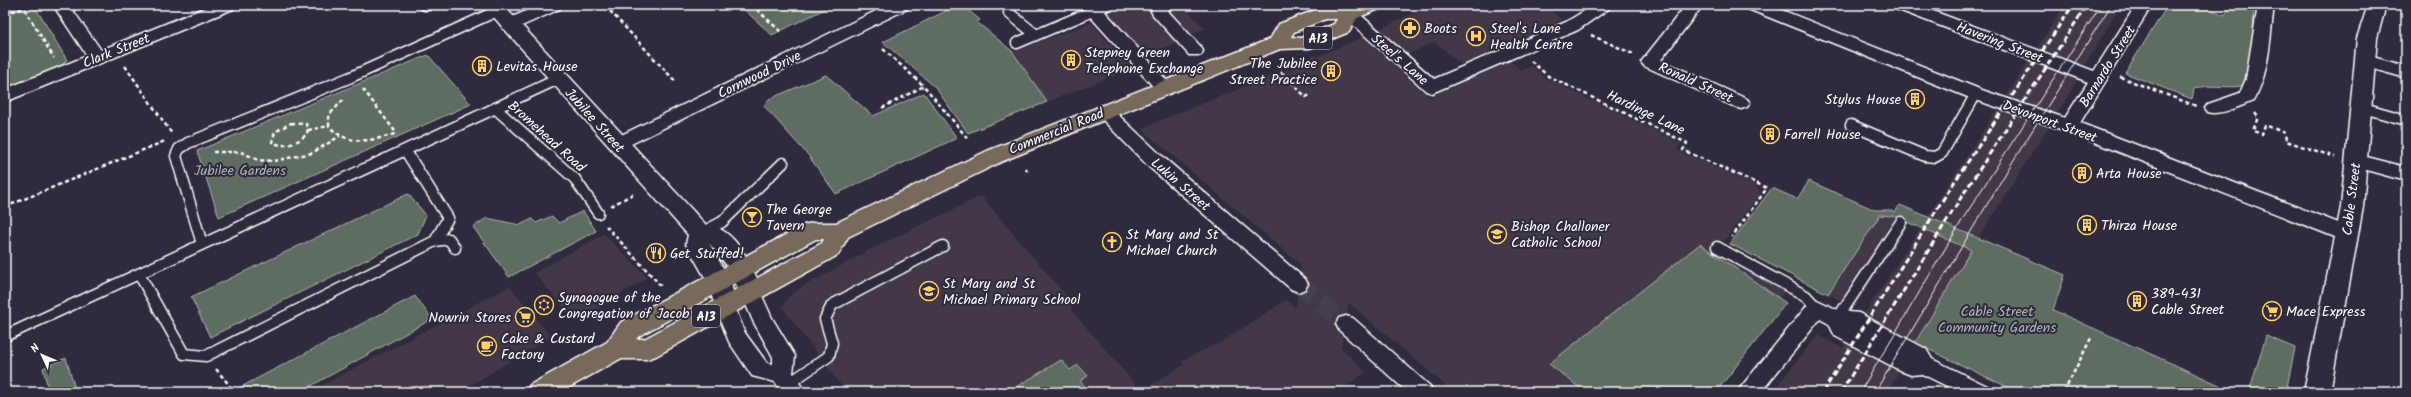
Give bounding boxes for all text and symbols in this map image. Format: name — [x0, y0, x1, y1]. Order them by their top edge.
street label: Havering Street — [1953, 16, 2047, 70]
pharmacy icon: Boots — [1399, 17, 1421, 39]
place label: Boots — [1424, 18, 1457, 40]
place label: Steel's Lane Health Centre — [1490, 18, 1573, 56]
street label: Barnardo Street — [2074, 21, 2142, 112]
hospital icon: Steel's Lane Health Centre — [1465, 25, 1487, 47]
street label: Clark Street — [79, 27, 154, 74]
road number: A13 — [1304, 27, 1332, 49]
street label: Steel's Lane — [1366, 28, 1434, 92]
place label: Stepney Green Telephone Exchange — [1085, 42, 1204, 80]
street label: Cornwood Drive — [714, 45, 806, 105]
building icon: Stepney Green Telephone Exchange — [1060, 49, 1082, 71]
place label: The Jubilee Street Practice — [1230, 53, 1318, 91]
building icon: Levitas House — [471, 55, 493, 77]
place label: Levitas House — [496, 56, 578, 78]
street label: Ronald Street — [1655, 57, 1737, 109]
building icon: The Jubilee Street Practice — [1320, 60, 1342, 82]
street label: Jubilee Street — [559, 83, 630, 159]
street label: Hardinge Lane — [1603, 84, 1689, 142]
building icon: Stylus House — [1904, 88, 1926, 110]
place label: Stylus House — [1825, 89, 1902, 111]
street label: Devonport Street — [1999, 95, 2101, 149]
street label: Bromehead Road — [502, 96, 591, 179]
street label: Commercial Road — [1005, 102, 1108, 161]
building icon: Farrell House — [1759, 123, 1781, 145]
place label: Farrell House — [1784, 124, 1861, 146]
street label: Lukin Street — [1146, 153, 1215, 217]
park label: Jubilee Gardens — [194, 160, 286, 182]
street label: Cable Street — [2337, 161, 2367, 237]
building icon: Arta House — [2071, 162, 2093, 184]
place label: Arta House — [2096, 163, 2162, 185]
place label: The George Tavern — [766, 199, 832, 237]
bar icon: The George Tavern — [741, 206, 763, 228]
building icon: Thirza House — [2076, 214, 2098, 236]
place label: Thirza House — [2101, 215, 2178, 237]
place label: Bishop Challoner Catholic School — [1511, 216, 1611, 254]
school or university icon: Bishop Challoner Catholic School — [1486, 223, 1508, 245]
place label: St Mary and St Michael Church — [1126, 224, 1219, 262]
church icon: St Mary and St Michael Church — [1101, 231, 1123, 253]
restaurant icon: Get Stuffed! — [645, 242, 667, 264]
place label: Get Stuffed! — [670, 243, 744, 265]
place label: St Mary and St Michael Primary School — [943, 273, 1081, 311]
school or university icon: St Mary and St Michael Primary School — [918, 280, 940, 302]
place label: 389-431 Cable Street — [2151, 283, 2225, 321]
place label: Synagogue of the Congregation of Jacob — [558, 287, 690, 325]
building icon: 389-431 Cable Street — [2126, 290, 2148, 312]
synagogue icon: Synagogue of the Congregation of Jacob — [533, 294, 555, 316]
supermarket icon: Mace Express — [2261, 300, 2283, 322]
park label: Cable Street Community Gardens — [1938, 301, 2056, 339]
place label: Mace Express — [2286, 301, 2366, 323]
road number: A13 — [692, 305, 720, 327]
supermarket icon: Nowrin Stores — [514, 306, 536, 328]
place label: Nowrin Stores — [429, 307, 511, 329]
place label: Cake & Custard Factory — [501, 328, 596, 366]
north arrow — [22, 335, 62, 375]
cafe icon: Cake & Custard Factory — [476, 335, 498, 357]
text: N — [27, 340, 44, 358]

